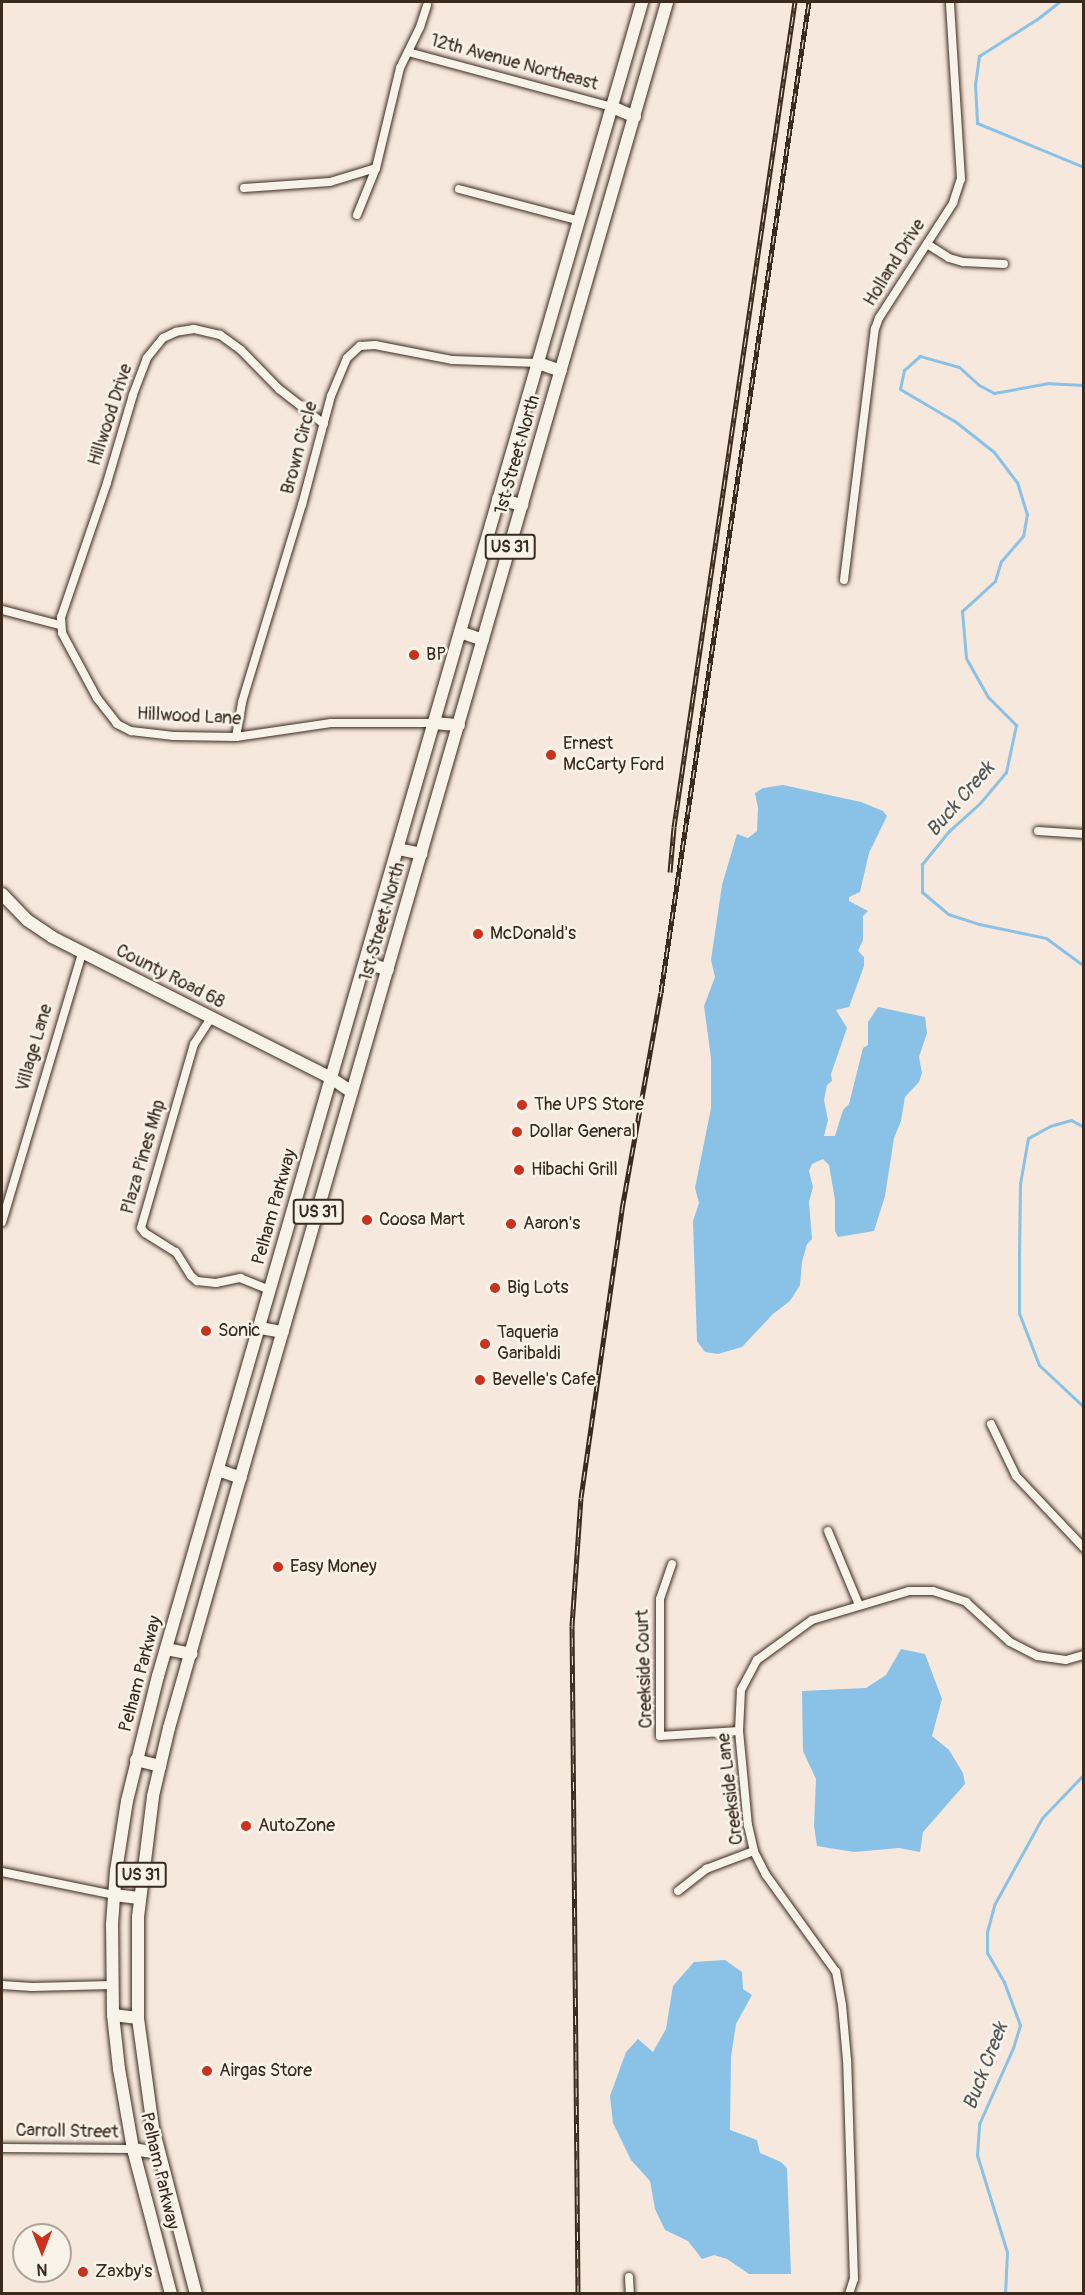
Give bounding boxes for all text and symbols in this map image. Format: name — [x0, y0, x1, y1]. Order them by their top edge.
street label: 12th Avenue Northeast — [428, 30, 600, 96]
street label: Holland Drive — [860, 215, 930, 311]
street label: Hillwood Drive — [84, 361, 138, 469]
street label: 1st Street North — [491, 393, 545, 517]
street label: Brown Circle — [277, 399, 323, 497]
road number: US 31 — [484, 534, 536, 560]
place label: BP — [426, 644, 446, 666]
marker: BP — [407, 648, 421, 662]
street label: Hillwood Lane — [136, 703, 242, 731]
place label: Ernest McCarty Ford — [563, 734, 664, 777]
marker: Ernest McCarty Ford — [544, 748, 558, 762]
water label: Buck Creek — [921, 757, 999, 841]
street label: 1st Street North — [356, 860, 410, 984]
place label: McDonald's — [490, 923, 576, 945]
marker: McDonald's — [471, 927, 485, 941]
street label: County Road 68 — [112, 940, 228, 1014]
street label: Village Lane — [12, 1002, 58, 1094]
place label: The UPS Store — [534, 1094, 644, 1116]
street label: Plaza Pines Mhp — [117, 1097, 171, 1217]
marker: The UPS Store — [515, 1098, 529, 1112]
place label: Dollar General — [529, 1121, 636, 1143]
marker: Dollar General — [510, 1125, 524, 1139]
street label: Pelham Parkway — [248, 1147, 302, 1267]
place label: Hibachi Grill — [531, 1159, 618, 1181]
marker: Hibachi Grill — [512, 1163, 526, 1177]
road number: US 31 — [292, 1199, 344, 1225]
place label: Coosa Mart — [379, 1209, 465, 1231]
marker: Coosa Mart — [360, 1213, 374, 1227]
place label: Aaron's — [523, 1213, 580, 1235]
marker: Aaron's — [504, 1217, 518, 1231]
place label: Big Lots — [507, 1277, 568, 1299]
marker: Big Lots — [488, 1281, 502, 1295]
place label: Sonic — [218, 1320, 261, 1342]
place label: Taqueria Garibaldi — [497, 1323, 560, 1366]
marker: Sonic — [199, 1324, 213, 1338]
marker: Taqueria Garibaldi — [478, 1337, 492, 1351]
place label: Bevelle's Cafe — [492, 1369, 596, 1391]
marker: Bevelle's Cafe — [473, 1373, 487, 1387]
place label: Easy Money — [290, 1556, 377, 1578]
marker: Easy Money — [271, 1560, 285, 1574]
street label: Creekside Court — [632, 1609, 658, 1729]
street label: Pelham Parkway — [115, 1613, 167, 1735]
street label: Creekside Lane — [713, 1732, 749, 1846]
place label: AutoZone — [258, 1815, 335, 1837]
marker: AutoZone — [239, 1819, 253, 1833]
road number: US 31 — [116, 1862, 166, 1888]
water label: Buck Creek — [957, 2019, 1013, 2113]
place label: Airgas Store — [219, 2060, 312, 2082]
marker: Airgas Store — [200, 2064, 214, 2078]
street label: Pelham Parkway — [135, 2110, 183, 2232]
street label: Carroll Street — [15, 2120, 119, 2144]
north arrow — [12, 2223, 72, 2283]
text: N — [37, 2259, 47, 2279]
place label: Zaxby's — [95, 2261, 152, 2283]
marker: Zaxby's — [76, 2265, 90, 2279]

